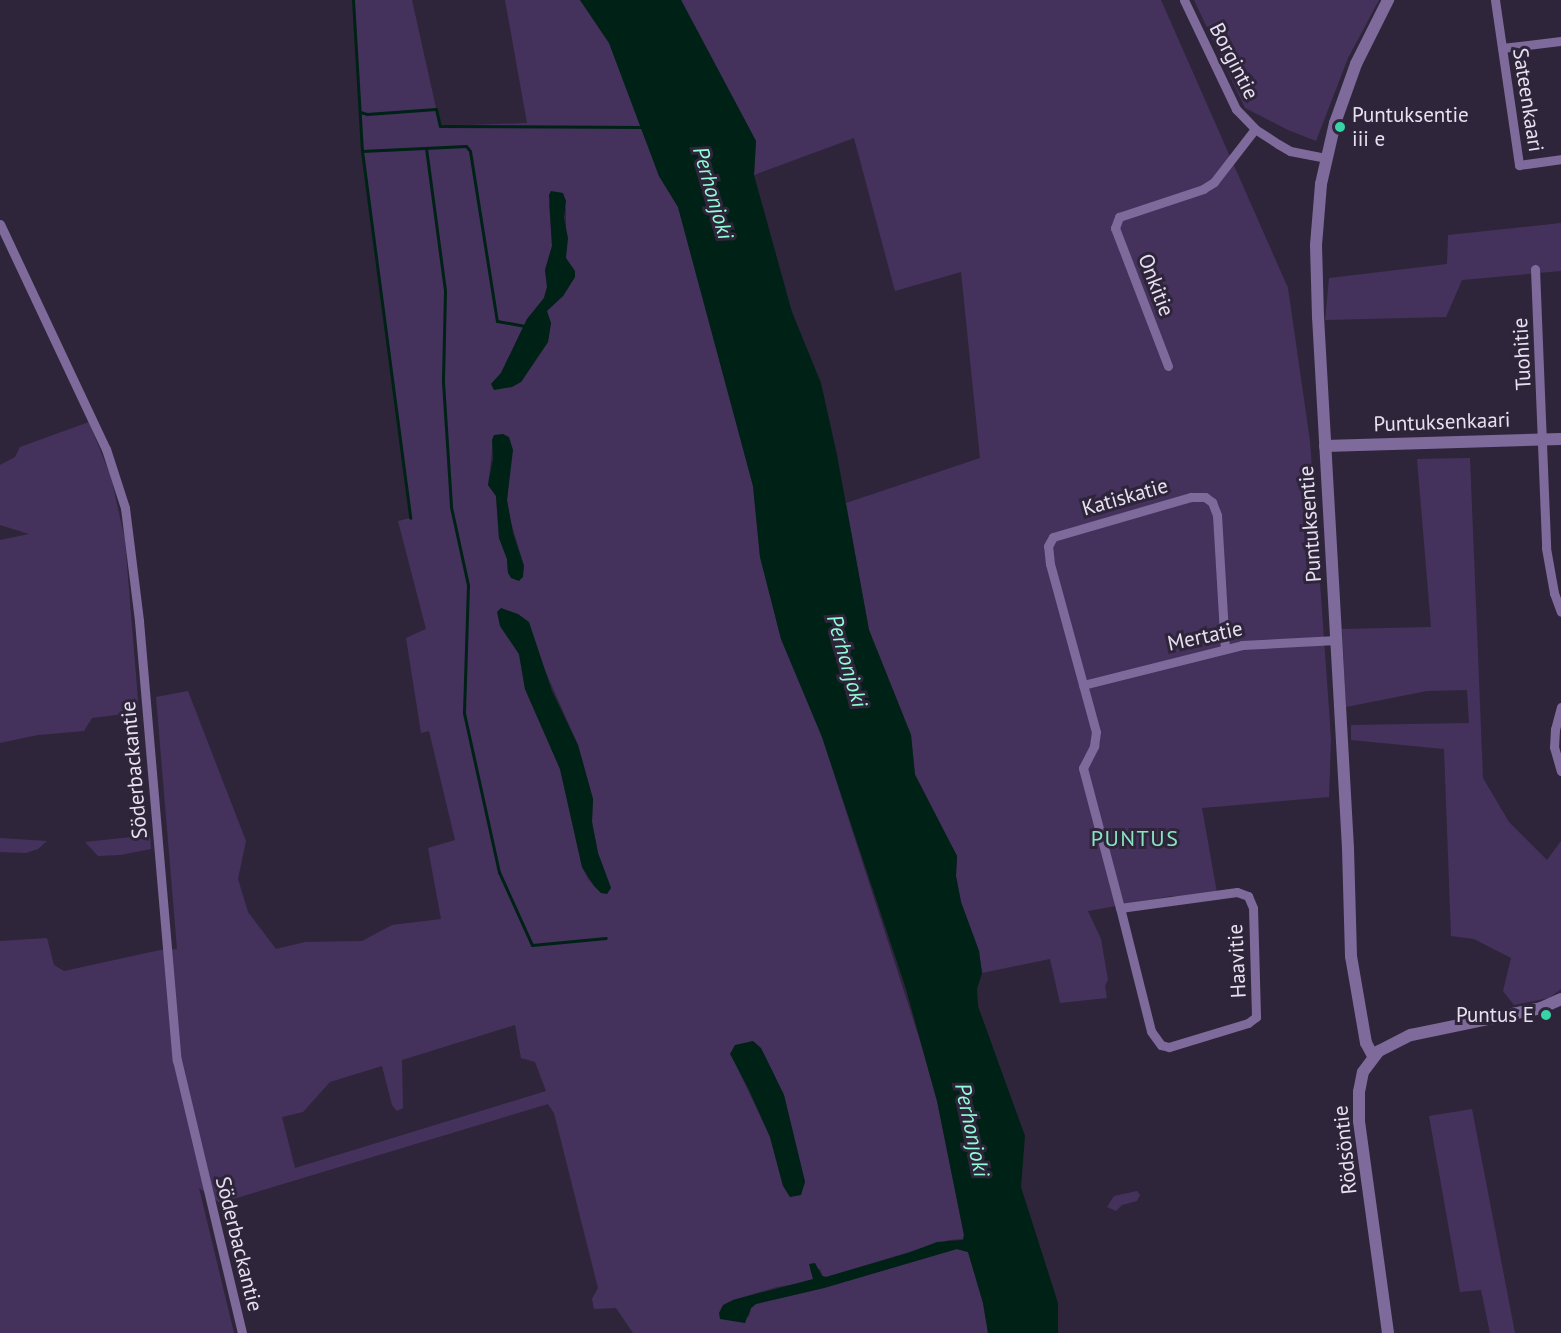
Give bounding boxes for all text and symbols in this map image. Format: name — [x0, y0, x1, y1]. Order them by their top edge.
street label: Borgintie — [1204, 19, 1264, 103]
street label: Sateenkaari — [1507, 46, 1549, 154]
place label: Puntuksentie iii e — [1352, 102, 1469, 152]
marker: Puntuksentie iii e — [1333, 120, 1347, 134]
water label: Perhonjoki — [687, 144, 739, 242]
street label: Onkitie — [1133, 250, 1179, 320]
street label: Tuohitie — [1508, 317, 1536, 391]
street label: Puntuksenkaari — [1373, 407, 1511, 437]
street label: Puntuksentie — [1293, 465, 1327, 583]
street label: Katiskatie — [1079, 473, 1171, 521]
water label: Perhonjoki — [821, 612, 873, 710]
street label: Mertatie — [1165, 616, 1245, 656]
street label: Söderbackantie — [115, 700, 153, 840]
district label: PUNTUS — [1091, 826, 1179, 852]
street label: Haavitie — [1222, 923, 1252, 999]
place label: Puntus E — [1456, 1002, 1534, 1028]
marker: Puntus E — [1539, 1008, 1553, 1022]
water label: Perhonjoki — [949, 1081, 995, 1179]
street label: Rödsöntie — [1328, 1104, 1362, 1196]
street label: Söderbackantie — [210, 1174, 268, 1314]

